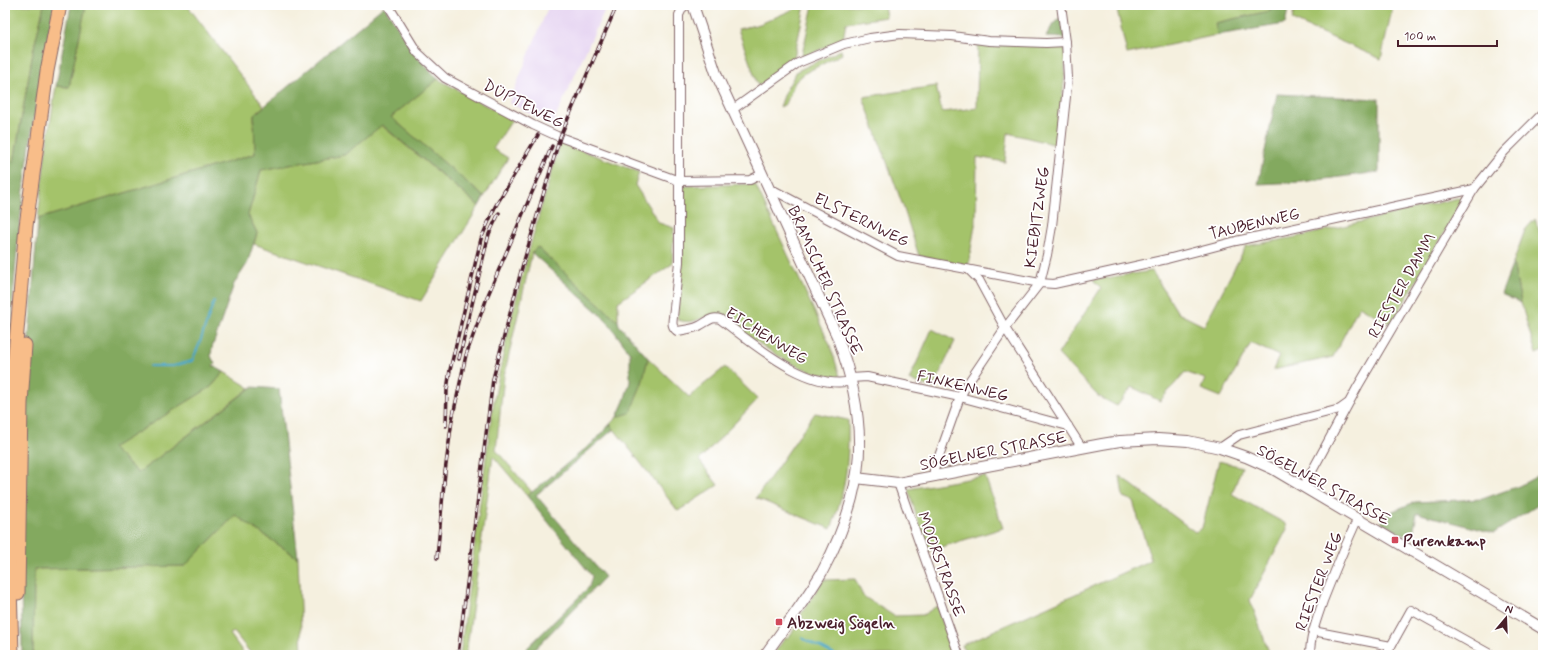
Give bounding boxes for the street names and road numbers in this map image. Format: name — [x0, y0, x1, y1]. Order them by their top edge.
street label: DÜPTEWEG — [479, 75, 567, 134]
street label: KIEBITZWEG — [1020, 165, 1055, 269]
street label: ELSTERNWEG — [810, 188, 912, 252]
street label: BRAMSCHER STRASSE — [782, 203, 867, 359]
street label: TAUBENWEG — [1207, 204, 1302, 245]
street label: RIESTER DAMM — [1364, 229, 1441, 342]
street label: EICHENWEG — [721, 303, 812, 370]
street label: FINKENWEG — [915, 366, 1010, 407]
street label: SÖGELNER STRASSE — [918, 427, 1069, 476]
street label: SÖGELNER STRASSE — [1253, 440, 1394, 531]
street label: MOORSTRASSE — [912, 509, 969, 620]
street label: RIESTER WEG — [1291, 529, 1348, 634]

